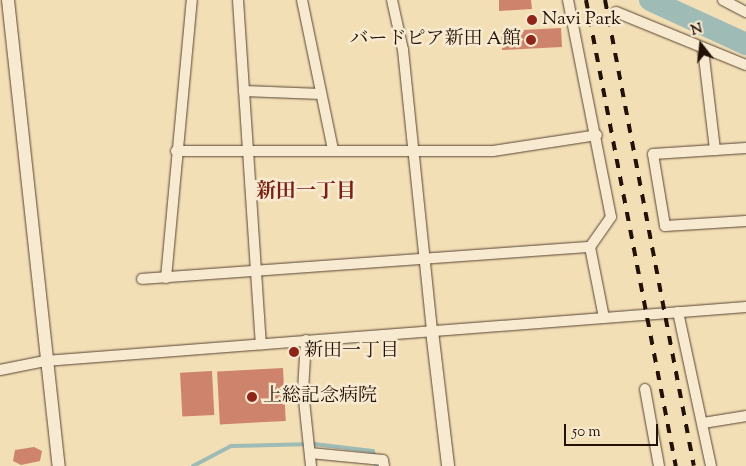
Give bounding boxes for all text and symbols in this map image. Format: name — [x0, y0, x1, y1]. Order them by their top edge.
place label: Navi Park — [542, 9, 621, 31]
marker: Navi Park — [526, 14, 538, 26]
text: N — [689, 19, 705, 42]
north arrow — [676, 20, 726, 70]
place label: バードピア新田 A館 — [350, 29, 521, 51]
marker: バードピア新田 A館 — [525, 34, 537, 46]
district label: 新田一丁目 — [256, 180, 356, 204]
place label: 新田一丁目 — [304, 341, 399, 363]
marker: 新田一丁目 — [288, 346, 300, 358]
place label: 上総記念病院 — [263, 386, 377, 408]
marker: 上総記念病院 — [245, 390, 259, 404]
scale bar — [566, 414, 660, 446]
text: 50 m — [572, 422, 601, 443]

